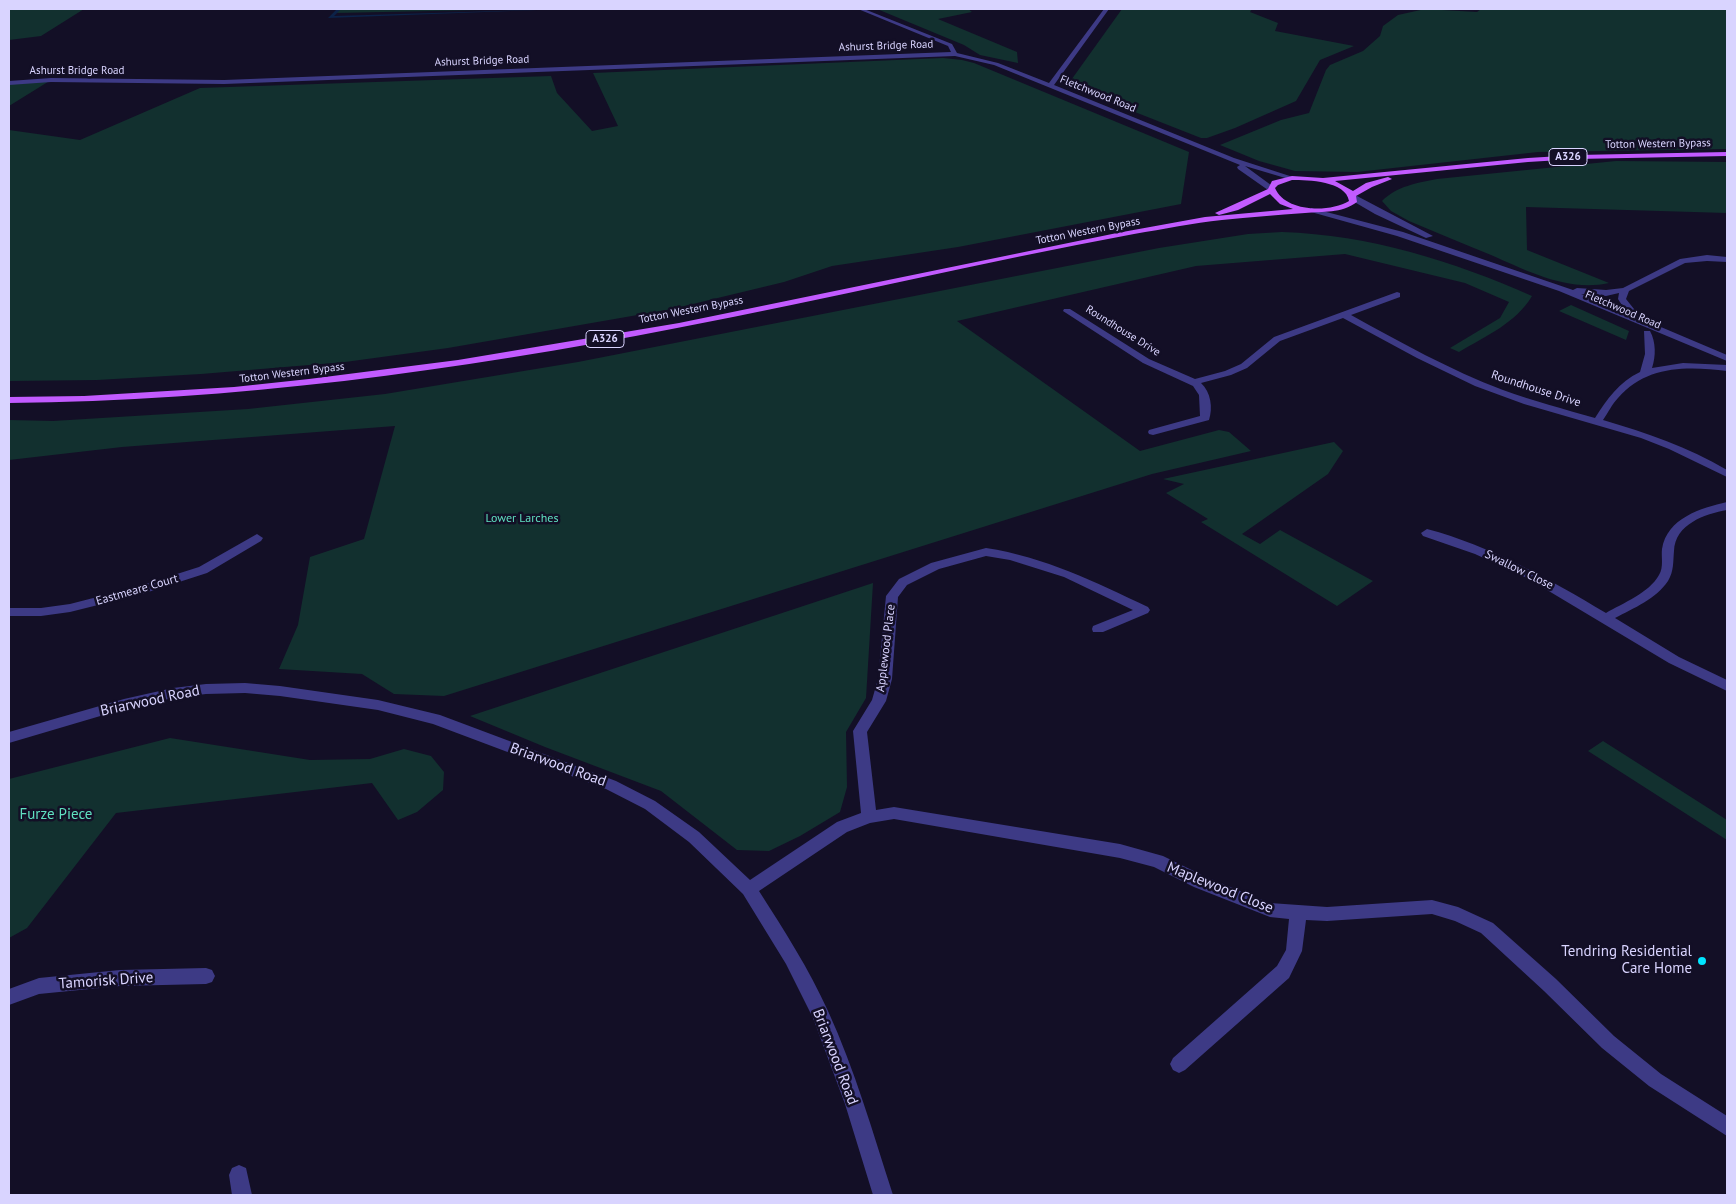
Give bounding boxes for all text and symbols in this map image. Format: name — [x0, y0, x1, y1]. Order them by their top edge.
street label: Ashurst Bridge Road — [838, 38, 934, 54]
street label: Ashurst Bridge Road — [434, 53, 530, 69]
street label: Ashurst Bridge Road — [30, 64, 124, 78]
street label: Fletchwood Road — [1058, 73, 1138, 115]
street label: Totton Western Bypass — [1605, 136, 1711, 152]
road number: A326 — [1549, 148, 1587, 166]
street label: Totton Western Bypass — [1035, 214, 1141, 248]
street label: Fletchwood Road — [1583, 288, 1663, 332]
street label: Totton Western Bypass — [638, 293, 744, 327]
street label: Roundhouse Drive — [1083, 303, 1163, 359]
road number: A326 — [586, 330, 624, 348]
street label: Totton Western Bypass — [239, 360, 345, 386]
street label: Roundhouse Drive — [1489, 368, 1583, 410]
park label: Lower Larches — [486, 512, 558, 526]
street label: Swallow Close — [1482, 547, 1556, 593]
street label: Eastmeare Court — [94, 571, 180, 609]
street label: Applewood Place — [873, 603, 899, 693]
street label: Briarwood Road — [99, 682, 201, 720]
street label: Briarwood Road — [507, 739, 609, 791]
park label: Furze Piece — [20, 806, 92, 824]
street label: Maplewood Close — [1164, 858, 1276, 918]
place label: Tendring Residential Care Home — [1561, 943, 1692, 978]
marker: Tendring Residential Care Home — [1696, 955, 1708, 967]
street label: Tamorisk Drive — [58, 969, 154, 993]
street label: Briarwood Road — [808, 1007, 862, 1107]

